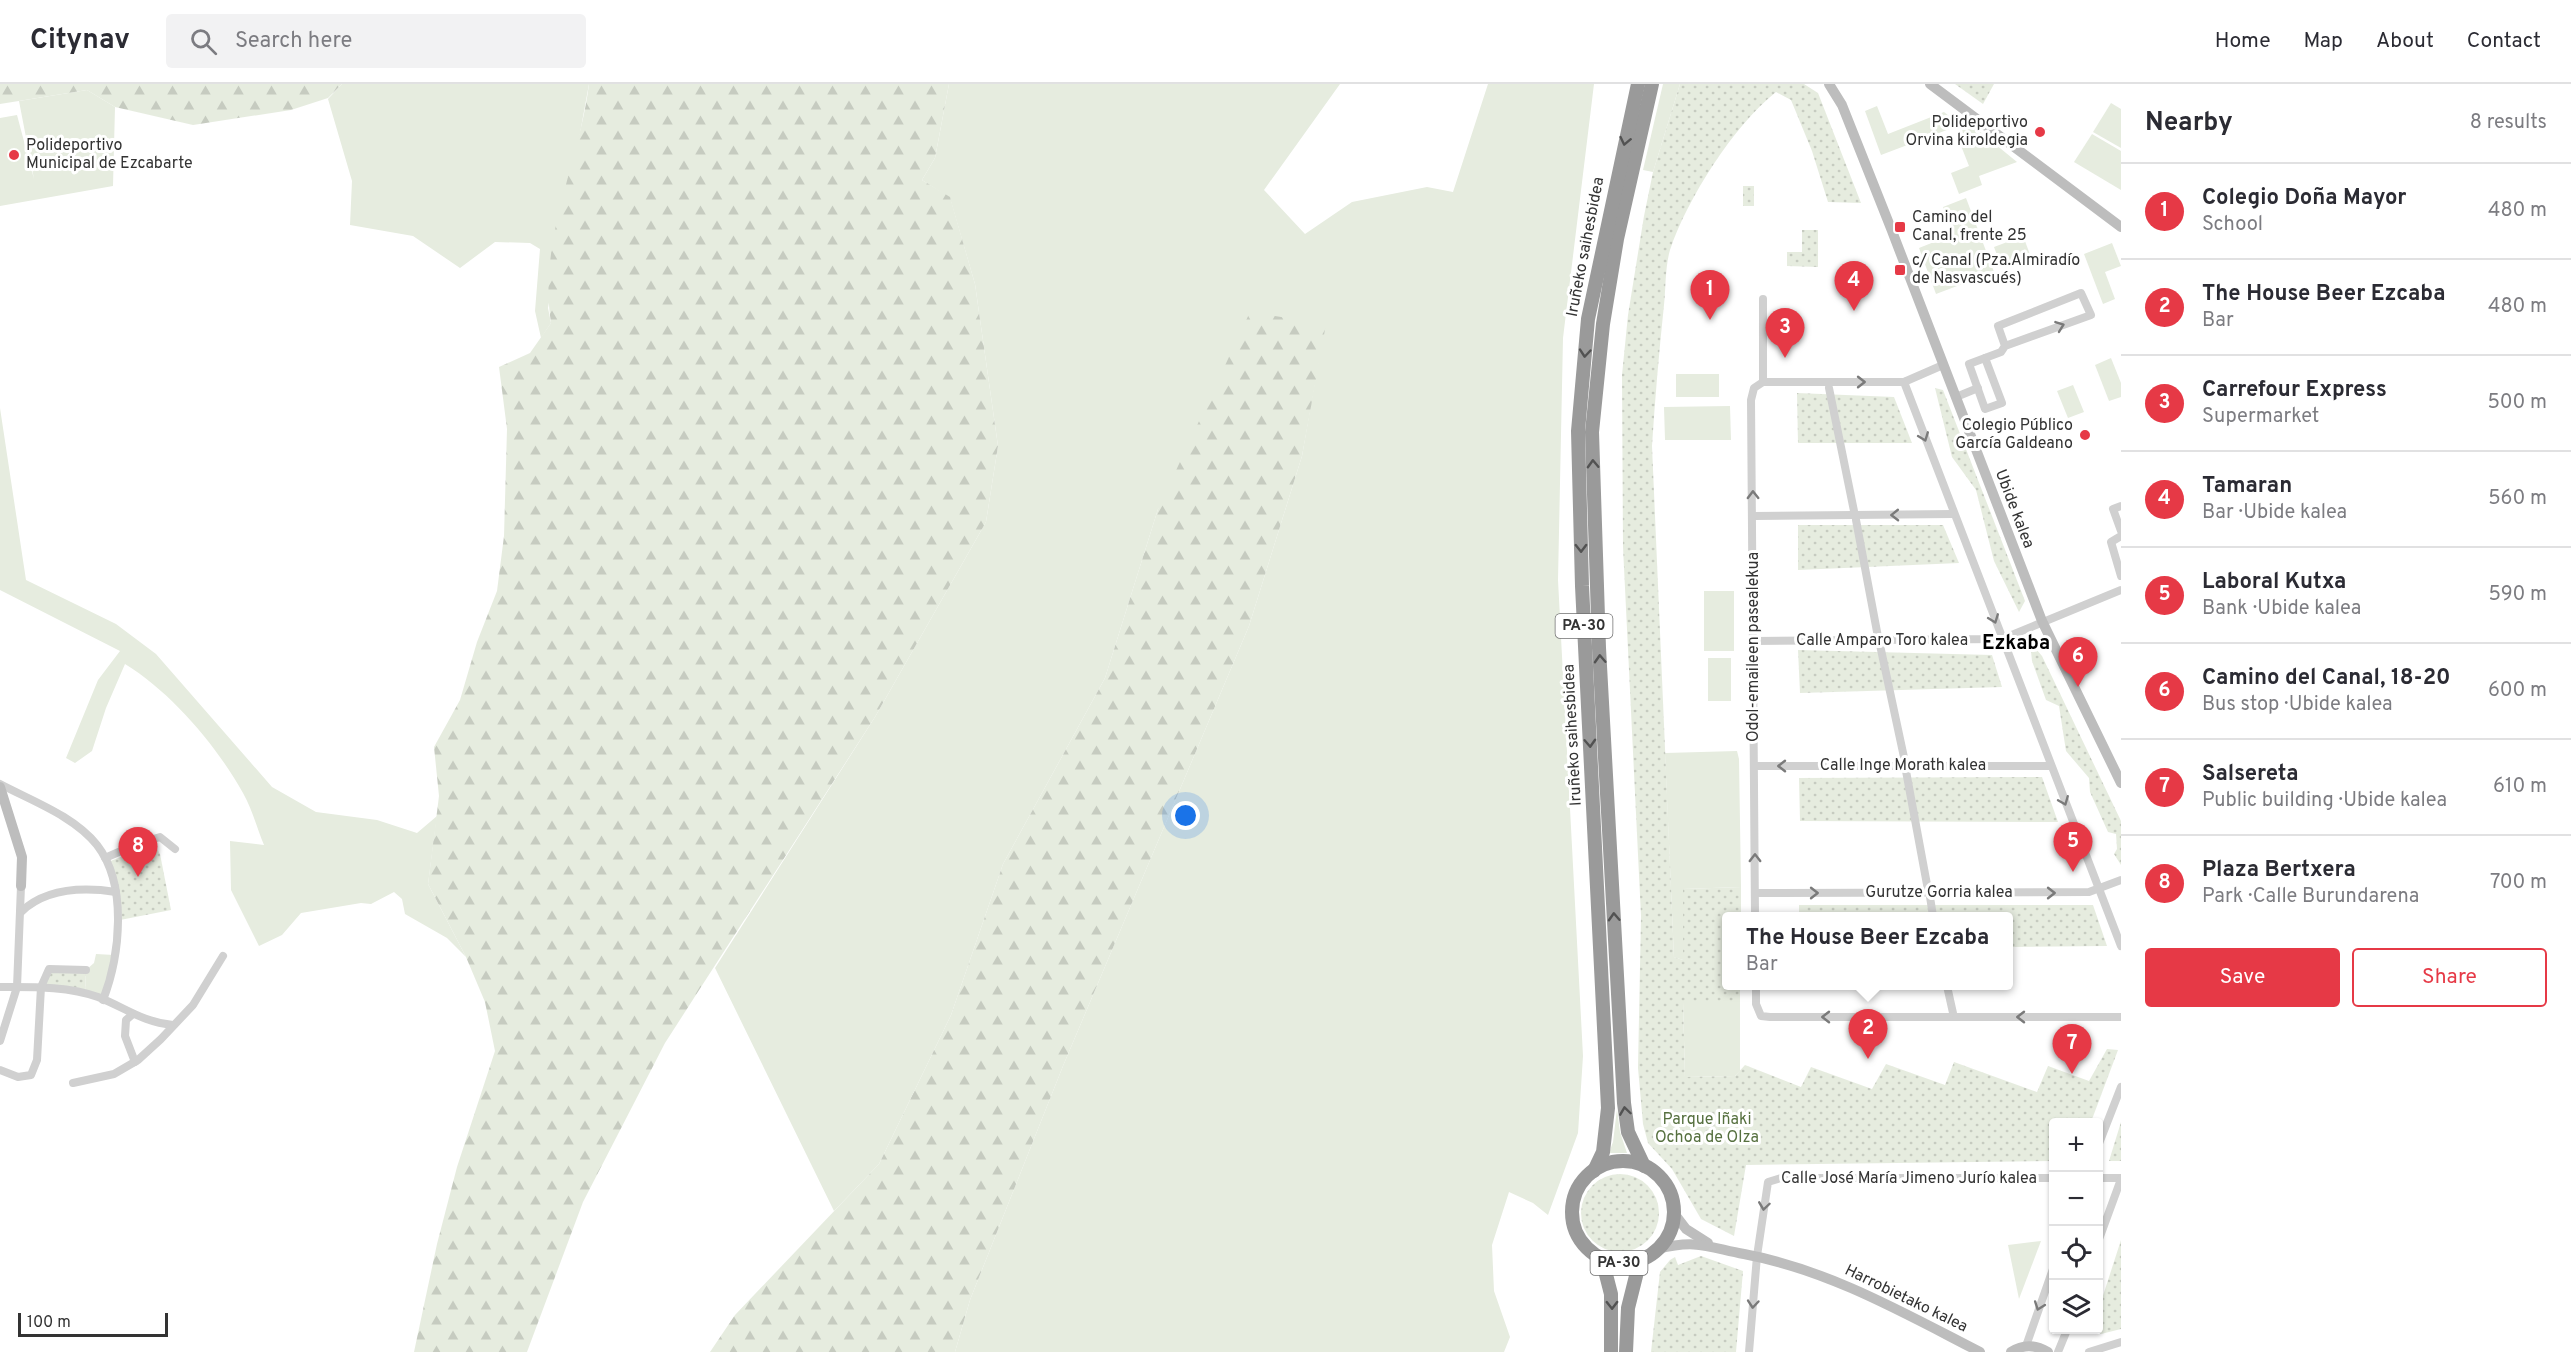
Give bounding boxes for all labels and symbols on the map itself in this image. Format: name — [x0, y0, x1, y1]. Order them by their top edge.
place label: Polideportivo Orvina kiroldegia — [1905, 113, 2028, 151]
marker: Polideportivo Orvina kiroldegia — [2033, 125, 2047, 139]
place label: Polideportivo Municipal de Ezcabarte — [26, 136, 193, 174]
one-way arrow — [1619, 136, 1632, 146]
marker: Polideportivo Municipal de Ezcabarte — [7, 148, 21, 162]
street label: Iruñeko saihesbidea — [1563, 175, 1609, 319]
place label: Camino del Canal, frente 25 — [1912, 208, 2027, 246]
marker: Camino del Canal, frente 25 — [1893, 220, 1907, 234]
place label: c/ Canal (Pza.Almiradío de Nasvascués) — [1912, 251, 2080, 289]
pin: 4 — [1834, 262, 1874, 311]
marker: c/ Canal (Pza.Almiradío de Nasvascués) — [1893, 263, 1907, 277]
pin: 1 — [1690, 270, 1730, 320]
pin: 3 — [1766, 308, 1804, 358]
one-way arrow — [2055, 320, 2065, 333]
one-way arrow — [1579, 349, 1592, 358]
one-way arrow — [1857, 376, 1866, 388]
place label: Colegio Público García Galdeano — [1955, 416, 2073, 454]
marker: Colegio Público García Galdeano — [2078, 428, 2092, 442]
one-way arrow — [1917, 431, 1930, 441]
one-way arrow — [1587, 460, 1599, 469]
street label: Ubide kalea — [1990, 467, 2038, 551]
one-way arrow — [1747, 491, 1759, 500]
one-way arrow — [1890, 509, 1899, 521]
one-way arrow — [1575, 543, 1587, 552]
street label: Odol-emaileen pasealekua — [1744, 552, 1764, 742]
one-way arrow — [1987, 613, 2000, 623]
road number: PA-30 — [1556, 614, 1612, 638]
street label: Calle Amparo Toro kalea — [1796, 631, 1968, 651]
district label: Ezkaba — [1982, 631, 2050, 657]
pin: 6 — [2058, 638, 2098, 687]
one-way arrow — [1593, 655, 1606, 664]
street label: Iruñeko saihesbidea — [1559, 664, 1587, 806]
one-way arrow — [1583, 738, 1596, 747]
street label: Calle Inge Morath kalea — [1820, 756, 1986, 776]
one-way arrow — [1777, 760, 1786, 772]
one-way arrow — [2057, 794, 2069, 805]
your location — [1171, 801, 1200, 830]
pin: 5 — [2054, 822, 2092, 872]
pin: 8 — [118, 828, 158, 877]
one-way arrow — [1749, 854, 1761, 863]
street label: Gurutze Gorria kalea — [1865, 883, 2013, 903]
one-way arrow — [1809, 887, 1818, 899]
one-way arrow — [2046, 887, 2055, 899]
one-way arrow — [1607, 912, 1620, 921]
pin: 2 — [1848, 1010, 1888, 1059]
one-way arrow — [1821, 1011, 1830, 1023]
one-way arrow — [2016, 1011, 2025, 1023]
pin: 7 — [2052, 1024, 2092, 1074]
one-way arrow — [1619, 1107, 1632, 1116]
park label: Parque Iñaki Ochoa de Olza — [1655, 1110, 1759, 1148]
street label: Calle José María Jimeno Jurío kalea — [1781, 1169, 2037, 1189]
one-way arrow — [1758, 1201, 1770, 1210]
road number: PA-30 — [1590, 1251, 1648, 1275]
street label: Harrobietako kalea — [1841, 1261, 1971, 1337]
one-way arrow — [1747, 1299, 1760, 1308]
one-way arrow — [1605, 1300, 1618, 1309]
one-way arrow — [2034, 1300, 2047, 1311]
scale bar — [18, 1310, 168, 1338]

